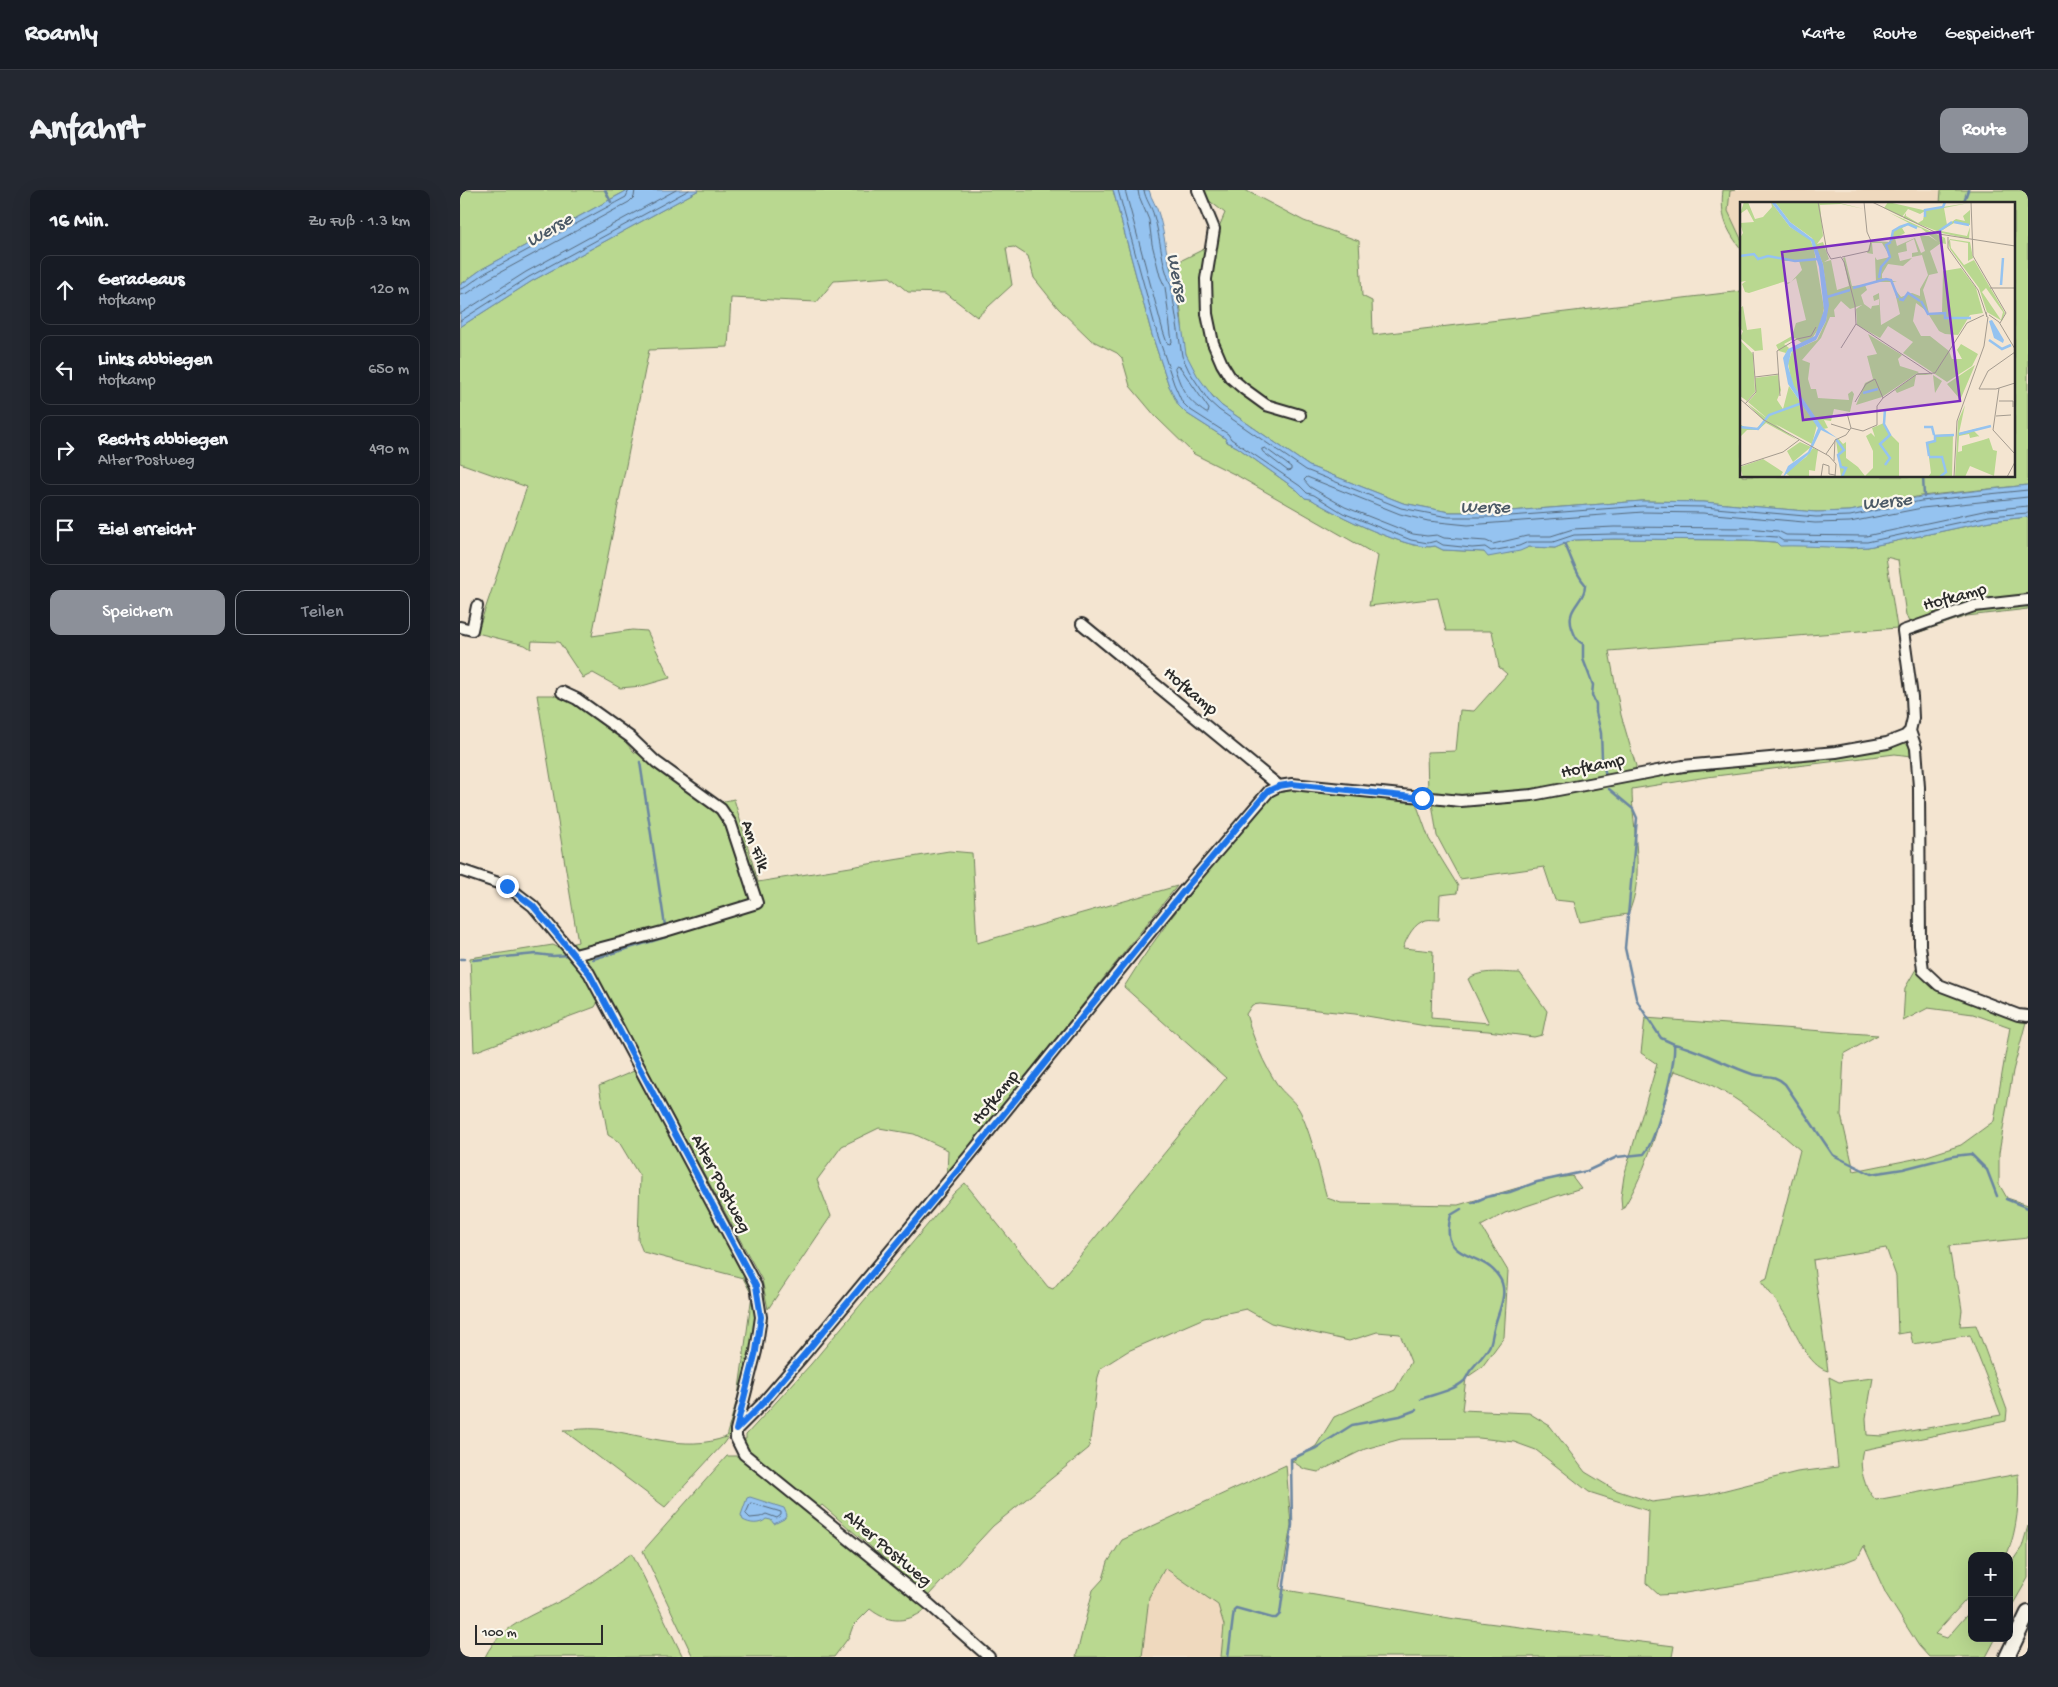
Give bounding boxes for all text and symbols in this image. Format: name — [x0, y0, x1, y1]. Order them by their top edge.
text: Roamly — [25, 20, 98, 49]
text: Karte — [1802, 24, 1845, 45]
text: Route — [1873, 24, 1917, 45]
text: Gespeichert — [1945, 24, 2033, 45]
button: Route — [1940, 108, 2028, 153]
text: Anfahrt — [30, 110, 143, 151]
inset map — [1740, 202, 2016, 478]
water label: Werse — [523, 208, 578, 253]
text: 16 Min. — [50, 210, 110, 235]
text: Zu Fuß · 1.3 km — [308, 213, 410, 232]
water label: Werse — [1160, 251, 1193, 306]
text: Geradeaus — [98, 269, 184, 292]
icon: ahead — [51, 276, 79, 304]
text: 120 m — [370, 281, 409, 300]
text: Hofkamp — [98, 292, 156, 311]
text: Links abbiegen — [98, 349, 212, 372]
icon: left — [51, 356, 79, 384]
text: 650 m — [368, 361, 409, 380]
text: Hofkamp — [98, 372, 156, 391]
text: Rechts abbiegen — [98, 429, 228, 452]
icon: right — [51, 436, 79, 464]
text: 490 m — [369, 441, 409, 460]
text: Alter Postweg — [98, 452, 195, 471]
water label: Werse — [1861, 489, 1914, 517]
water label: Werse — [1460, 497, 1511, 520]
icon: arrive — [51, 516, 79, 544]
text: Ziel erreicht — [98, 519, 195, 542]
street label: Hofkamp — [1921, 579, 1989, 617]
button: Speichern — [50, 590, 225, 635]
button: Teilen — [235, 590, 410, 635]
street label: Hofkamp — [1158, 663, 1222, 721]
street label: Hofkamp — [1559, 750, 1627, 784]
route start — [1411, 787, 1434, 810]
street label: Am Filk — [735, 818, 774, 876]
route end — [496, 875, 519, 898]
street label: Hofkamp — [967, 1066, 1025, 1130]
street label: Alter Postweg — [685, 1131, 755, 1237]
street label: Alter Postweg — [839, 1506, 935, 1592]
map controls — [1968, 1552, 2013, 1642]
button: + — [1968, 1552, 2013, 1597]
button: − — [1968, 1597, 2013, 1642]
scale bar — [475, 1622, 602, 1645]
text: 100 m — [482, 1625, 517, 1642]

